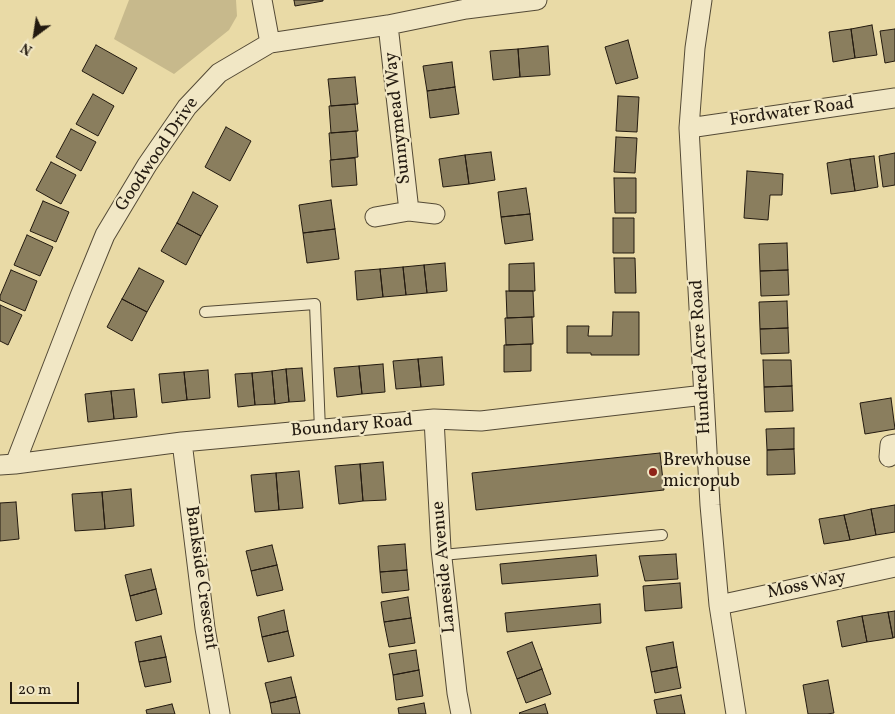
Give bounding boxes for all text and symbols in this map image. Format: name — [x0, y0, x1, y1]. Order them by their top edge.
north arrow — [10, 10, 60, 60]
text: N — [18, 38, 36, 59]
street label: Sunnymead Way — [381, 51, 417, 185]
street label: Goodwood Drive — [112, 94, 204, 216]
street label: Fordwater Road — [728, 94, 856, 132]
street label: Hundred Acre Road — [687, 279, 717, 435]
street label: Boundary Road — [290, 411, 414, 443]
place label: Brewhouse micropub — [663, 451, 751, 494]
marker: Brewhouse micropub — [647, 466, 659, 478]
street label: Laneside Avenue — [428, 500, 462, 634]
street label: Bankside Crescent — [179, 505, 221, 651]
street label: Moss Way — [766, 567, 848, 605]
scale bar — [12, 672, 81, 704]
text: 20 m — [18, 680, 51, 701]

